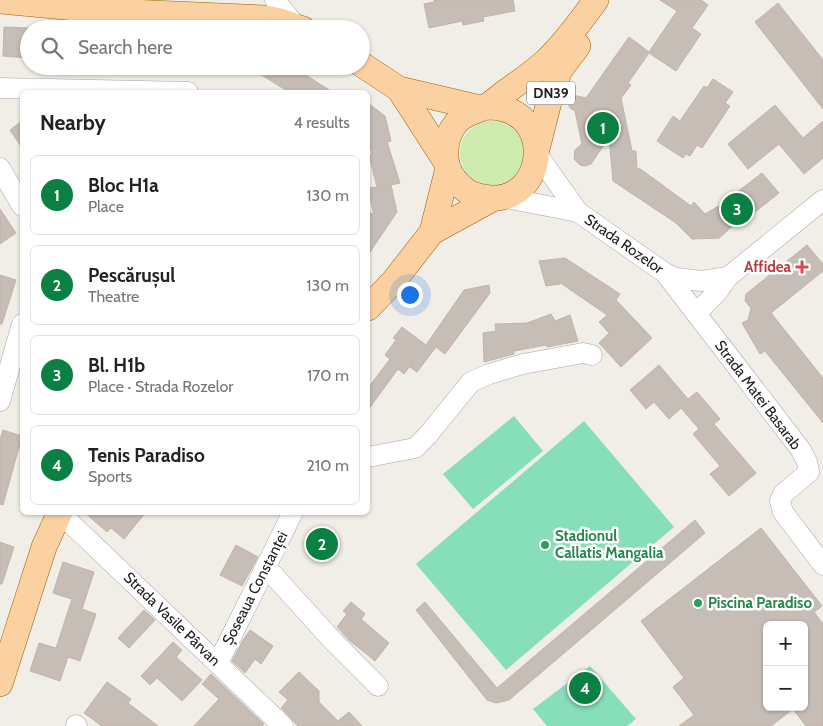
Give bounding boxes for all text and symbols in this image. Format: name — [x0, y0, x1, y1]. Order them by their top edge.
search box — [20, 20, 370, 75]
icon: search — [38, 34, 66, 62]
text: Search here — [78, 36, 172, 59]
road number: DN39 — [527, 82, 575, 105]
pin: 1 — [587, 109, 619, 147]
text: Nearby — [40, 110, 106, 135]
text: 4 results — [293, 113, 350, 132]
text: Bloc H1a — [88, 174, 159, 197]
text: 1 — [54, 186, 60, 205]
text: 130 m — [306, 186, 349, 205]
pin: 3 — [721, 190, 753, 228]
text: Place — [88, 197, 124, 216]
street label: Strada Rozelor — [581, 210, 667, 278]
place label: Affidea — [744, 258, 792, 276]
marker: Affidea — [795, 260, 809, 274]
text: Pescărușul — [88, 264, 175, 287]
text: 2 — [53, 276, 61, 295]
text: 130 m — [306, 276, 349, 295]
your location — [397, 282, 423, 308]
text: Theatre — [88, 287, 139, 306]
street label: Strada Matei Basarab — [711, 337, 805, 453]
text: Bl. H1b — [88, 354, 145, 377]
text: 3 — [53, 366, 61, 385]
text: 170 m — [307, 366, 349, 385]
text: Place · Strada Rozelor — [88, 377, 233, 396]
text: Tenis Paradiso — [88, 444, 205, 467]
text: 4 — [52, 456, 62, 475]
text: 210 m — [307, 456, 349, 475]
text: Sports — [88, 467, 132, 486]
pin: 2 — [306, 525, 338, 563]
place label: Stadionul Callatis Mangalia — [555, 527, 664, 562]
street label: Șoseaua Constanței — [219, 528, 292, 648]
marker: Stadionul Callatis Mangalia — [539, 539, 551, 551]
street label: Strada Vasile Pârvan — [120, 568, 224, 670]
place label: Piscina Paradiso — [708, 594, 812, 612]
marker: Piscina Paradiso — [692, 597, 704, 609]
map controls — [763, 621, 808, 711]
button: + — [763, 621, 808, 666]
button: − — [763, 666, 808, 711]
pin: 4 — [569, 669, 601, 707]

